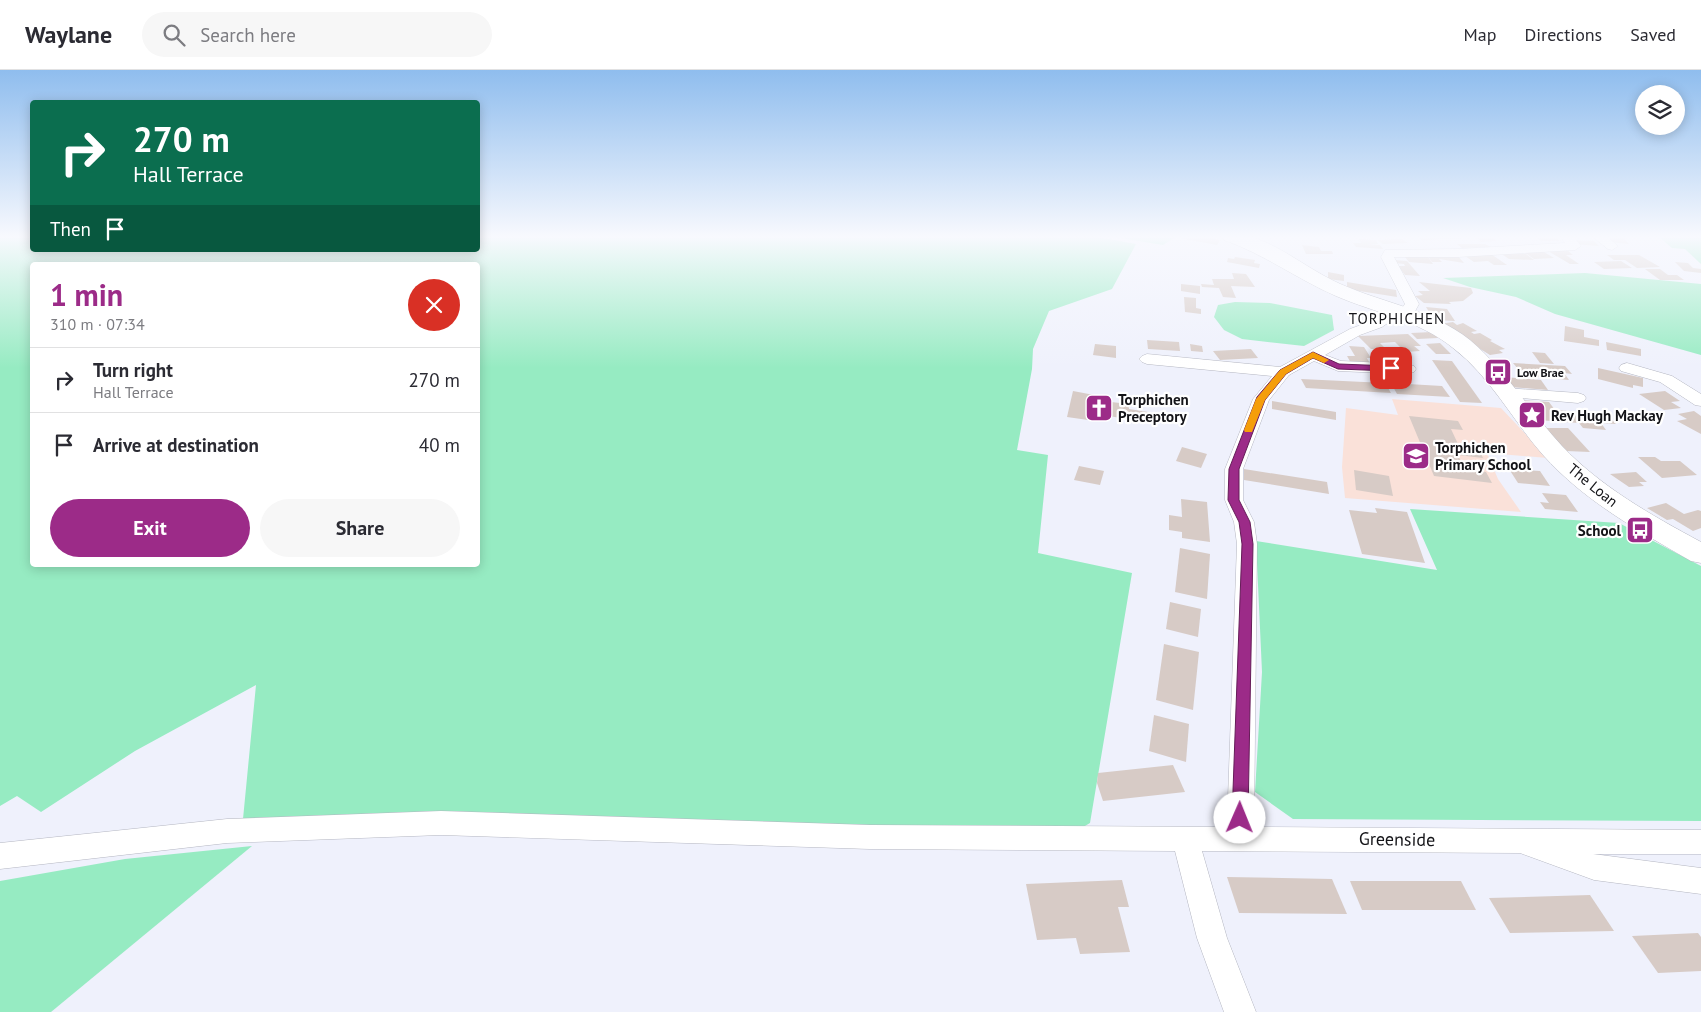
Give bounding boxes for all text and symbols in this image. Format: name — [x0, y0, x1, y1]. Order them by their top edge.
search box — [142, 12, 492, 57]
text: Waylane — [25, 19, 112, 50]
icon: search — [160, 21, 188, 49]
text: Search here — [200, 23, 296, 47]
text: Map — [1464, 23, 1496, 46]
text: Directions — [1524, 23, 1602, 46]
text: Saved — [1630, 23, 1676, 46]
map controls — [1635, 85, 1685, 135]
button: layers — [1635, 85, 1685, 135]
text: 270 m — [133, 116, 230, 162]
icon: right — [50, 120, 115, 185]
text: Hall Terrace — [133, 160, 244, 188]
icon: arrive — [101, 215, 129, 243]
text: Then — [50, 217, 91, 241]
text: 1 min — [50, 275, 123, 314]
button: close — [408, 279, 460, 331]
district label: TORPHICHEN — [1349, 309, 1445, 328]
text: 310 m · 07:34 — [50, 314, 145, 334]
pin — [1370, 347, 1412, 389]
icon: arrive — [1377, 354, 1405, 382]
bus stop icon: Low Brae — [1483, 357, 1513, 387]
text: Turn right — [93, 358, 173, 382]
place label: Low Brae — [1517, 365, 1564, 380]
icon: right — [50, 366, 78, 394]
text: 270 m — [408, 368, 460, 392]
text: Hall Terrace — [93, 382, 174, 402]
place label: Torphichen Preceptory — [1118, 390, 1189, 426]
church icon: Torphichen Preceptory — [1084, 393, 1114, 423]
place icon: Rev Hugh Mackay — [1517, 400, 1547, 430]
place label: Rev Hugh Mackay — [1551, 406, 1664, 425]
icon: arrive — [50, 431, 78, 459]
text: Arrive at destination — [93, 433, 259, 457]
text: 40 m — [419, 433, 460, 457]
place label: Torphichen Primary School — [1435, 438, 1531, 474]
school or university icon: Torphichen Primary School — [1401, 441, 1431, 471]
street label: The Loan — [1564, 459, 1622, 511]
button: Exit — [50, 499, 250, 557]
button: Share — [260, 499, 460, 557]
bus stop icon: School — [1625, 515, 1655, 545]
place label: School — [1578, 521, 1622, 540]
position arrow — [1213, 791, 1265, 843]
street label: Greenside — [1359, 827, 1435, 851]

